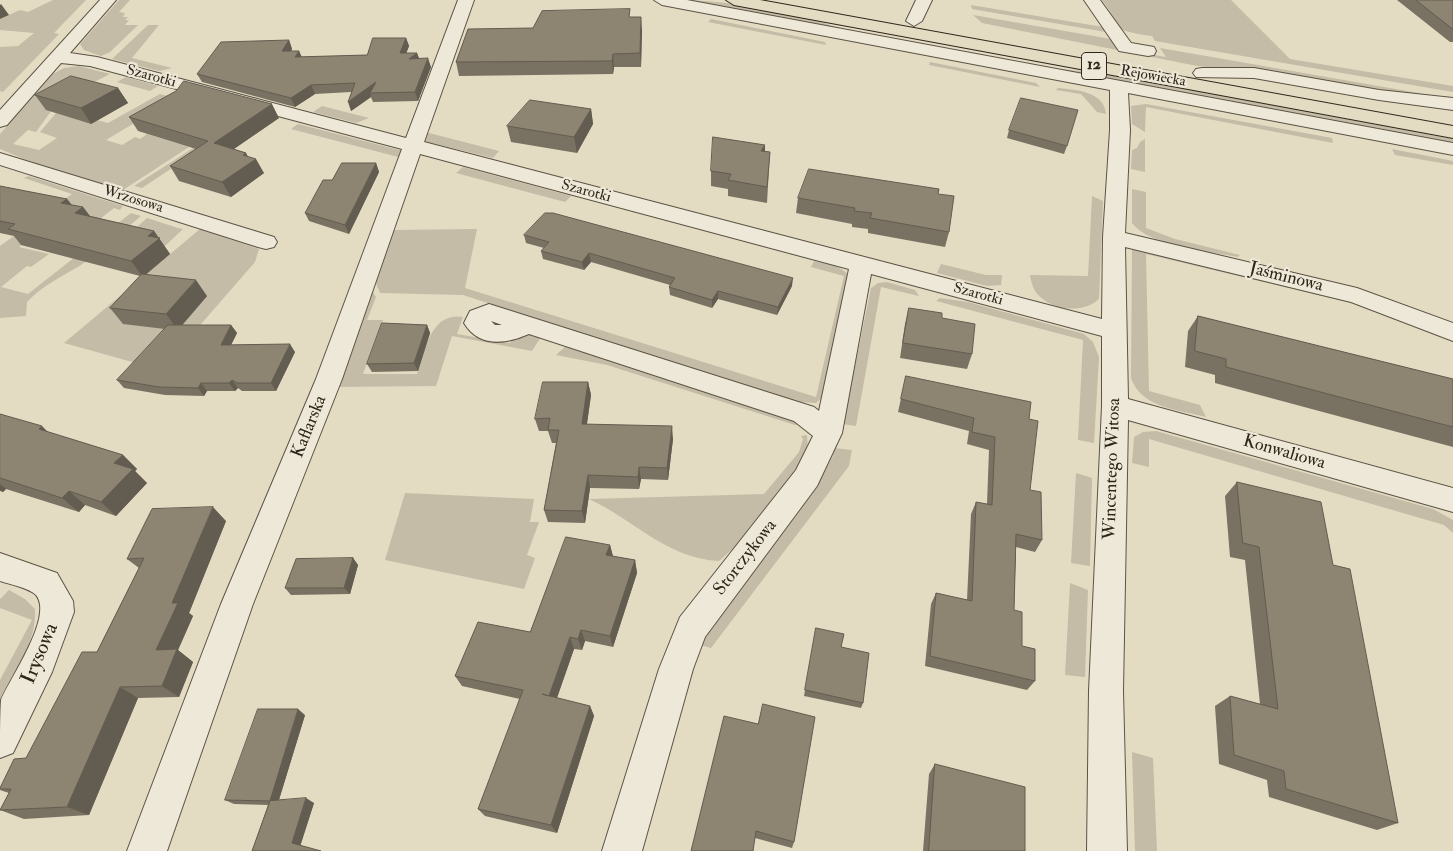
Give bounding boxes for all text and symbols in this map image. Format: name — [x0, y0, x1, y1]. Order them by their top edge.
road number: 12 — [1082, 52, 1106, 80]
street label: Szarotki — [124, 62, 178, 92]
street label: Rejowiecka — [1119, 62, 1187, 92]
street label: Szarotki — [559, 177, 613, 207]
street label: Wrzosowa — [101, 182, 165, 218]
street label: Jaśminowa — [1247, 258, 1325, 298]
street label: Szarotki — [951, 280, 1005, 310]
street label: Kaflarska — [288, 393, 332, 461]
street label: Wincentego Witosa — [1100, 398, 1126, 540]
street label: Konwaliowa — [1240, 431, 1328, 475]
street label: Storczykowa — [710, 516, 782, 600]
street label: Irysowa — [17, 620, 65, 688]

